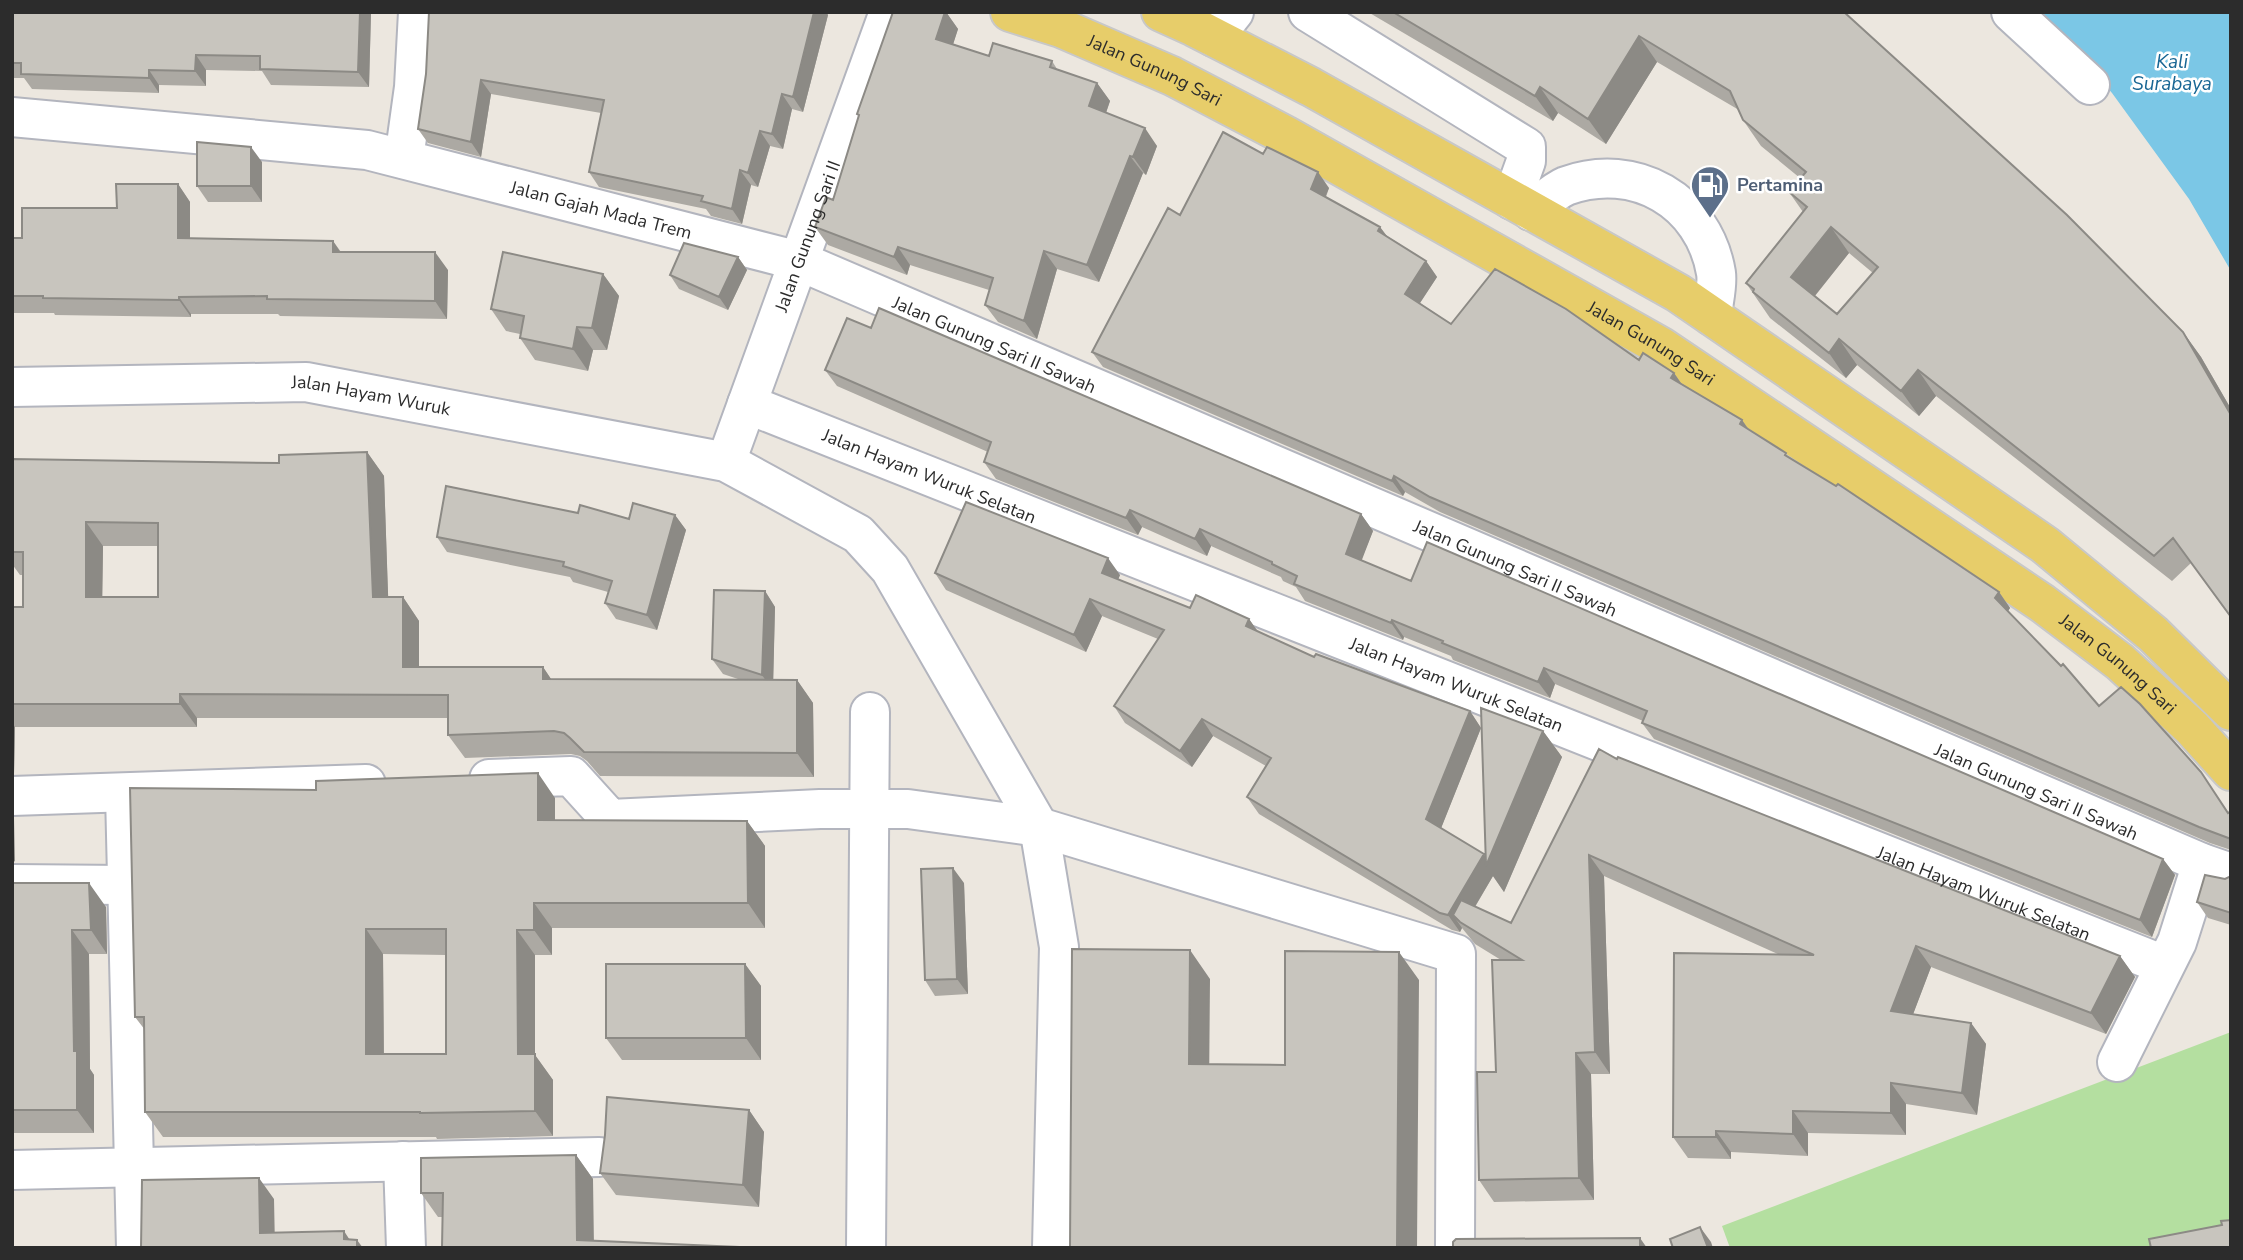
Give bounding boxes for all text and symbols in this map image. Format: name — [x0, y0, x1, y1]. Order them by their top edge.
street label: Jalan Gunung Sari — [1083, 28, 1226, 112]
water label: Kali Surabaya — [2132, 49, 2212, 97]
street label: Jalan Gunung Sari II — [769, 157, 846, 316]
fuel station icon: Pertamina — [1689, 164, 1731, 219]
place label: Pertamina — [1737, 173, 1823, 197]
street label: Jalan Gajah Mada Trem — [506, 175, 694, 245]
street label: Jalan Gunung Sari II Sawah — [888, 290, 1100, 399]
street label: Jalan Gunung Sari — [1582, 295, 1719, 391]
street label: Jalan Hayam Wuruk — [290, 370, 453, 421]
street label: Jalan Hayam Wuruk Selatan — [818, 423, 1040, 529]
street label: Jalan Gunung Sari II Sawah — [1409, 514, 1621, 623]
street label: Jalan Gunung Sari — [2054, 608, 2181, 720]
street label: Jalan Hayam Wuruk Selatan — [1345, 631, 1567, 738]
street label: Jalan Gunung Sari II Sawah — [1930, 737, 2142, 846]
street label: Jalan Hayam Wuruk Selatan — [1872, 840, 2094, 947]

